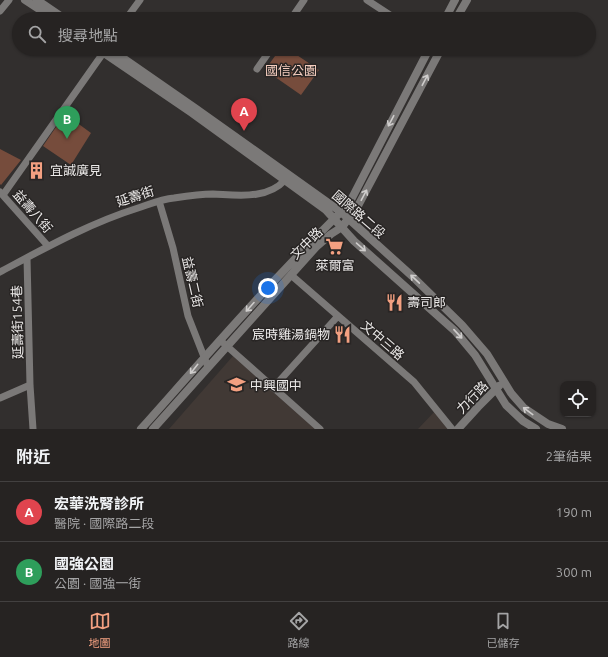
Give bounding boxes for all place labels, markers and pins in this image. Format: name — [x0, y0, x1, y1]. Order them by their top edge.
pin: A — [231, 98, 257, 131]
pin: B — [54, 106, 80, 139]
building icon: 宜誠廣見 — [27, 160, 47, 180]
place label: 宜誠廣見 — [50, 163, 102, 177]
supermarket icon: 萊爾富 — [325, 236, 345, 256]
place label: 萊爾富 — [315, 258, 355, 272]
restaurant icon: 壽司郎 — [384, 292, 404, 312]
place label: 壽司郎 — [407, 295, 446, 309]
restaurant icon: 宸時雞湯鍋物 — [333, 324, 353, 344]
place label: 宸時雞湯鍋物 — [252, 327, 330, 341]
school or university icon: 中興國中 — [227, 375, 247, 395]
place label: 中興國中 — [250, 378, 302, 392]

